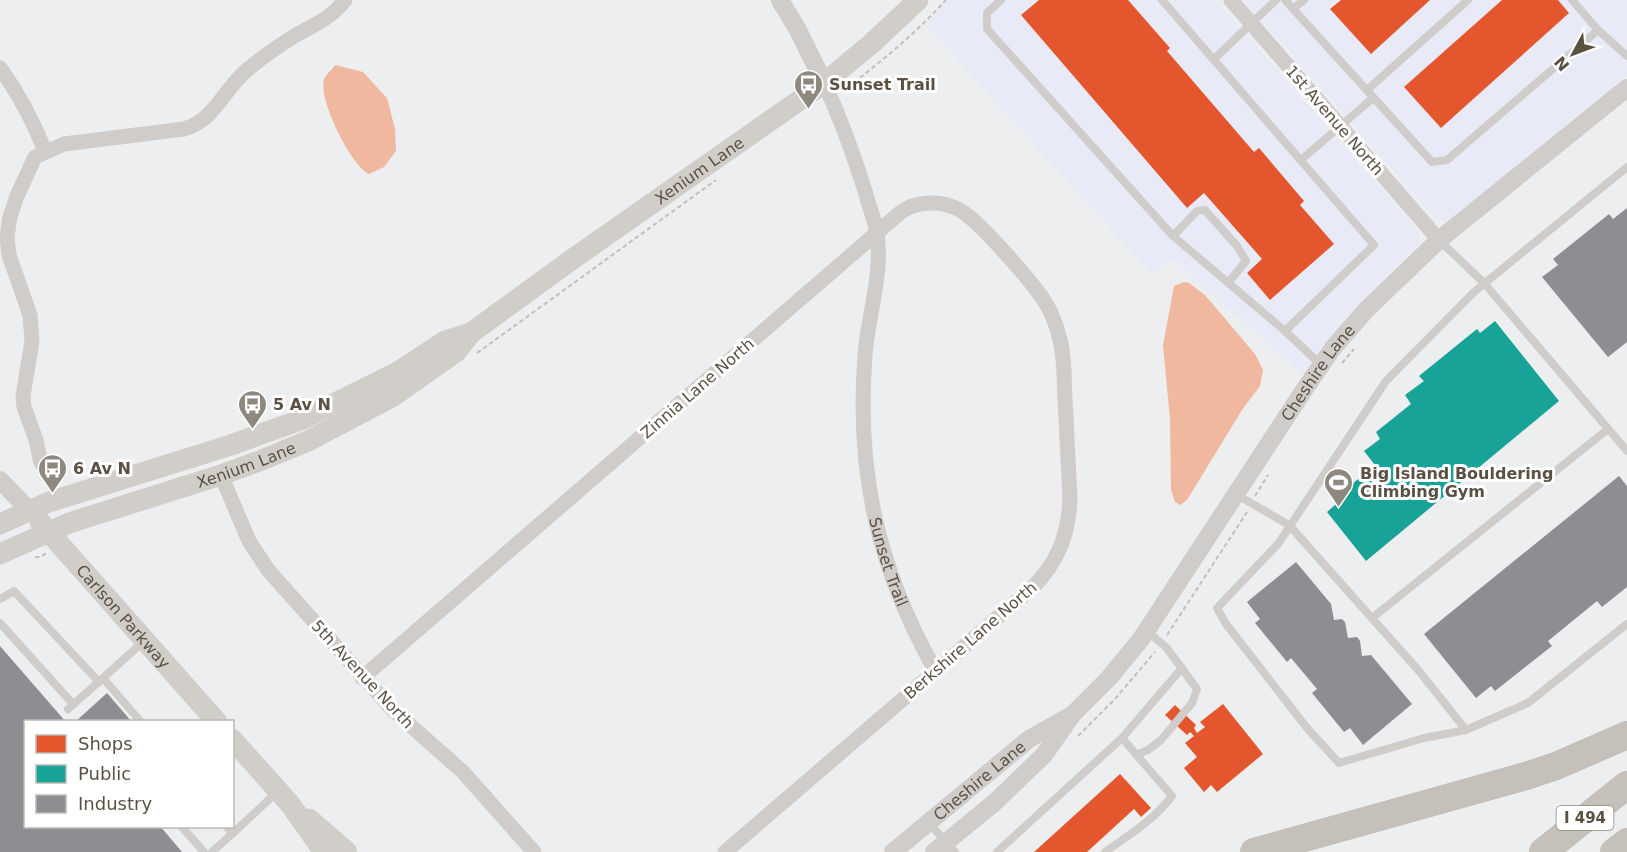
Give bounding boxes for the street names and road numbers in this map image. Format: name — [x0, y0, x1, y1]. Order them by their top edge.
street label: 1st Avenue North — [1282, 62, 1387, 179]
street label: Xenium Lane — [651, 133, 748, 208]
street label: Cheshire Lane — [1277, 321, 1359, 425]
street label: Zinnia Lane North — [637, 334, 758, 443]
street label: Xenium Lane — [194, 438, 299, 492]
street label: Sunset Trail — [865, 515, 912, 609]
street label: Carlson Parkway — [72, 561, 174, 673]
street label: Berkshire Lane North — [900, 578, 1040, 703]
street label: 5th Avenue North — [308, 616, 418, 732]
street label: Cheshire Lane — [930, 737, 1029, 825]
road number: I 494 — [1556, 806, 1614, 830]

